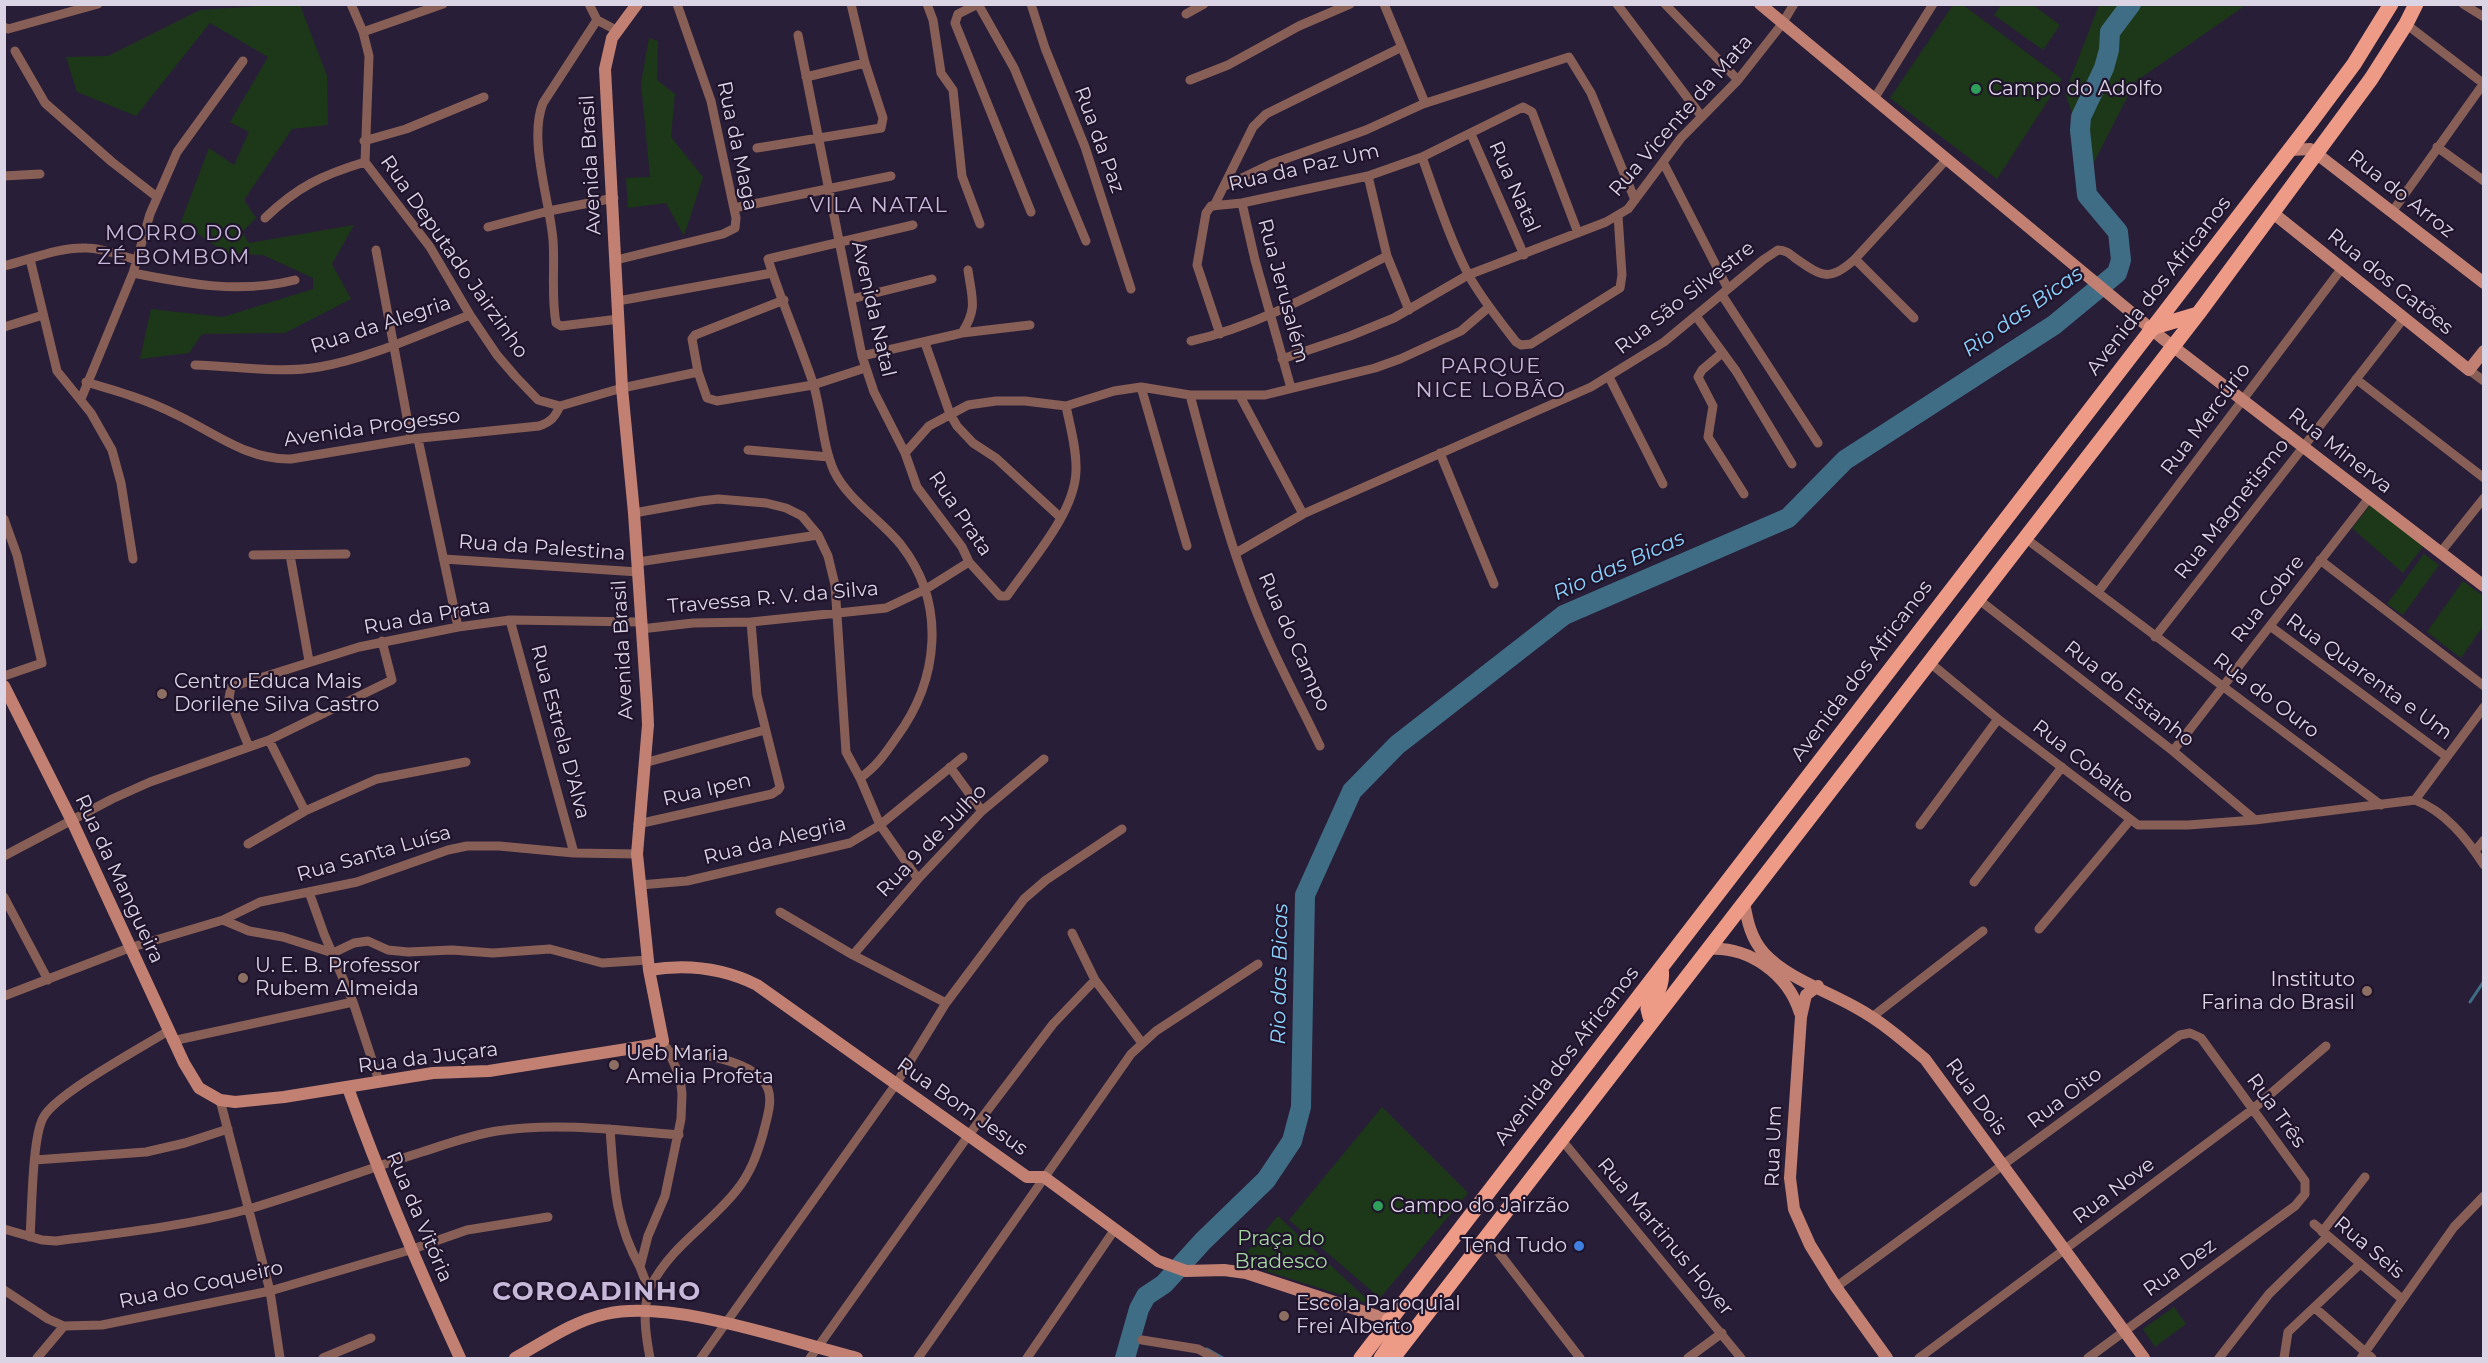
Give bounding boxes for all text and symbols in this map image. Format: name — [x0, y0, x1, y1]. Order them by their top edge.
street label: Rua Vicente da Mata — [1604, 30, 1758, 202]
place label: Campo do Adolfo — [1988, 77, 2163, 101]
street label: Rua da Maga — [712, 79, 762, 213]
marker: Campo do Adolfo — [1969, 82, 1983, 96]
street label: Rua da Paz — [1069, 83, 1129, 197]
street label: Avenida Brasil — [575, 94, 607, 236]
street label: Rua Natal — [1483, 137, 1545, 237]
street label: Rua da Paz Um — [1226, 139, 1382, 197]
street label: Rua do Arroz — [2343, 145, 2459, 243]
street label: Rua Deputado Jairzinho — [375, 151, 533, 363]
street label: Avenida dos Africanos — [2082, 192, 2236, 380]
district label: VILA NATAL — [810, 193, 948, 219]
street label: Rua Jerusalém — [1252, 216, 1314, 366]
district label: MORRO DO ZÉ BOMBOM — [97, 221, 251, 271]
street label: Rua dos Gatões — [2322, 224, 2458, 340]
street label: Rua São Silvestre — [1611, 236, 1759, 360]
street label: Avenida Natal — [846, 239, 900, 379]
water label: Rio das Bicas — [1958, 261, 2088, 363]
street label: Rua da Alegria — [308, 291, 454, 359]
district label: PARQUE NICE LOBÃO — [1416, 354, 1566, 404]
street label: Rua Mercúrio — [2156, 358, 2256, 480]
street label: Rua Minerva — [2283, 403, 2397, 499]
street label: Avenida Progesso — [282, 404, 462, 452]
street label: Rua Magnetismo — [2170, 434, 2294, 584]
street label: Rua Prata — [923, 467, 997, 561]
water label: Rio das Bicas — [1549, 526, 1689, 606]
street label: Rua da Palestina — [458, 530, 626, 566]
street label: Rua Cobre — [2226, 550, 2310, 648]
street label: Rua do Campo — [1253, 569, 1335, 715]
street label: Avenida dos Africanos — [1786, 576, 1938, 766]
street label: Travessa R. V. da Silva — [666, 577, 880, 619]
street label: Avenida Brasil — [607, 579, 639, 721]
street label: Rua da Prata — [362, 594, 492, 640]
street label: Rua Quarenta e Um — [2281, 609, 2457, 745]
street label: Rua do Estanho — [2059, 636, 2199, 752]
street label: Rua Estrela D'Alva — [525, 642, 595, 822]
street label: Rua do Ouro — [2208, 648, 2324, 744]
place label: Centro Educa Mais Dorilene Silva Castro — [174, 670, 379, 717]
marker: Centro Educa Mais Dorilene Silva Castro — [155, 687, 169, 701]
street label: Rua Cobalto — [2028, 715, 2138, 809]
street label: Rua Ipen — [660, 768, 754, 812]
street label: Rua 9 de Julho — [872, 779, 992, 903]
street label: Rua da Mangueira — [69, 791, 169, 967]
street label: Rua da Alegria — [701, 812, 849, 870]
street label: Rua Santa Luísa — [294, 821, 454, 887]
water label: Rio das Bicas — [1266, 903, 1294, 1045]
place label: U. E. B. Professor Rubem Almeida — [255, 954, 421, 1001]
street label: Avenida dos Africanos — [1490, 962, 1644, 1150]
place label: Instituto Farina do Brasil — [2201, 968, 2355, 1015]
marker: U. E. B. Professor Rubem Almeida — [236, 971, 250, 985]
marker: Instituto Farina do Brasil — [2360, 984, 2374, 998]
street label: Rua da Juçara — [357, 1037, 499, 1079]
place label: Ueb Maria Amelia Profeta — [626, 1042, 774, 1089]
street label: Rua Bom Jesus — [892, 1053, 1032, 1161]
street label: Rua Dois — [1940, 1054, 2012, 1140]
marker: Ueb Maria Amelia Profeta — [607, 1058, 621, 1072]
street label: Rua Oito — [2023, 1062, 2107, 1134]
street label: Rua Três — [2241, 1069, 2311, 1153]
street label: Rua Um — [1761, 1105, 1787, 1187]
street label: Rua da Vitória — [381, 1148, 457, 1286]
street label: Rua Martinus Hoyer — [1592, 1153, 1738, 1321]
street label: Rua Nove — [2068, 1153, 2160, 1229]
place label: Campo do Jairzão — [1390, 1194, 1570, 1218]
marker: Campo do Jairzão — [1371, 1199, 1385, 1213]
street label: Rua Seis — [2329, 1212, 2409, 1284]
park label: Praça do Bradesco — [1234, 1227, 1328, 1274]
place label: Tend Tudo — [1461, 1234, 1567, 1258]
street label: Rua Dez — [2139, 1234, 2221, 1302]
marker: Tend Tudo — [1572, 1239, 1586, 1253]
street label: Rua do Coqueiro — [117, 1256, 285, 1314]
district label: COROADINHO — [492, 1276, 702, 1308]
place label: Escola Paroquial Frei Alberto — [1296, 1292, 1461, 1339]
marker: Escola Paroquial Frei Alberto — [1277, 1309, 1291, 1323]

